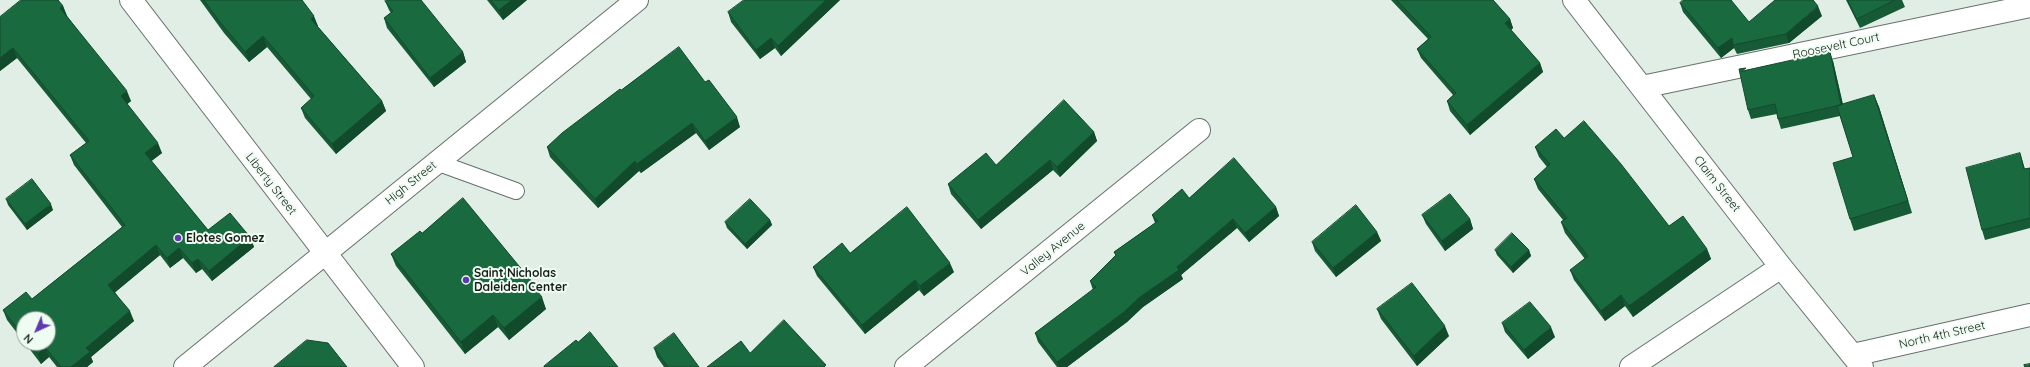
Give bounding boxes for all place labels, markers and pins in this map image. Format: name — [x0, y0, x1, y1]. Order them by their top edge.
place label: Elotes Gomez — [186, 231, 264, 245]
marker: Elotes Gomez — [173, 233, 183, 243]
place label: Saint Nicholas Daleiden Center — [474, 266, 567, 294]
marker: Saint Nicholas Daleiden Center — [461, 275, 471, 285]

